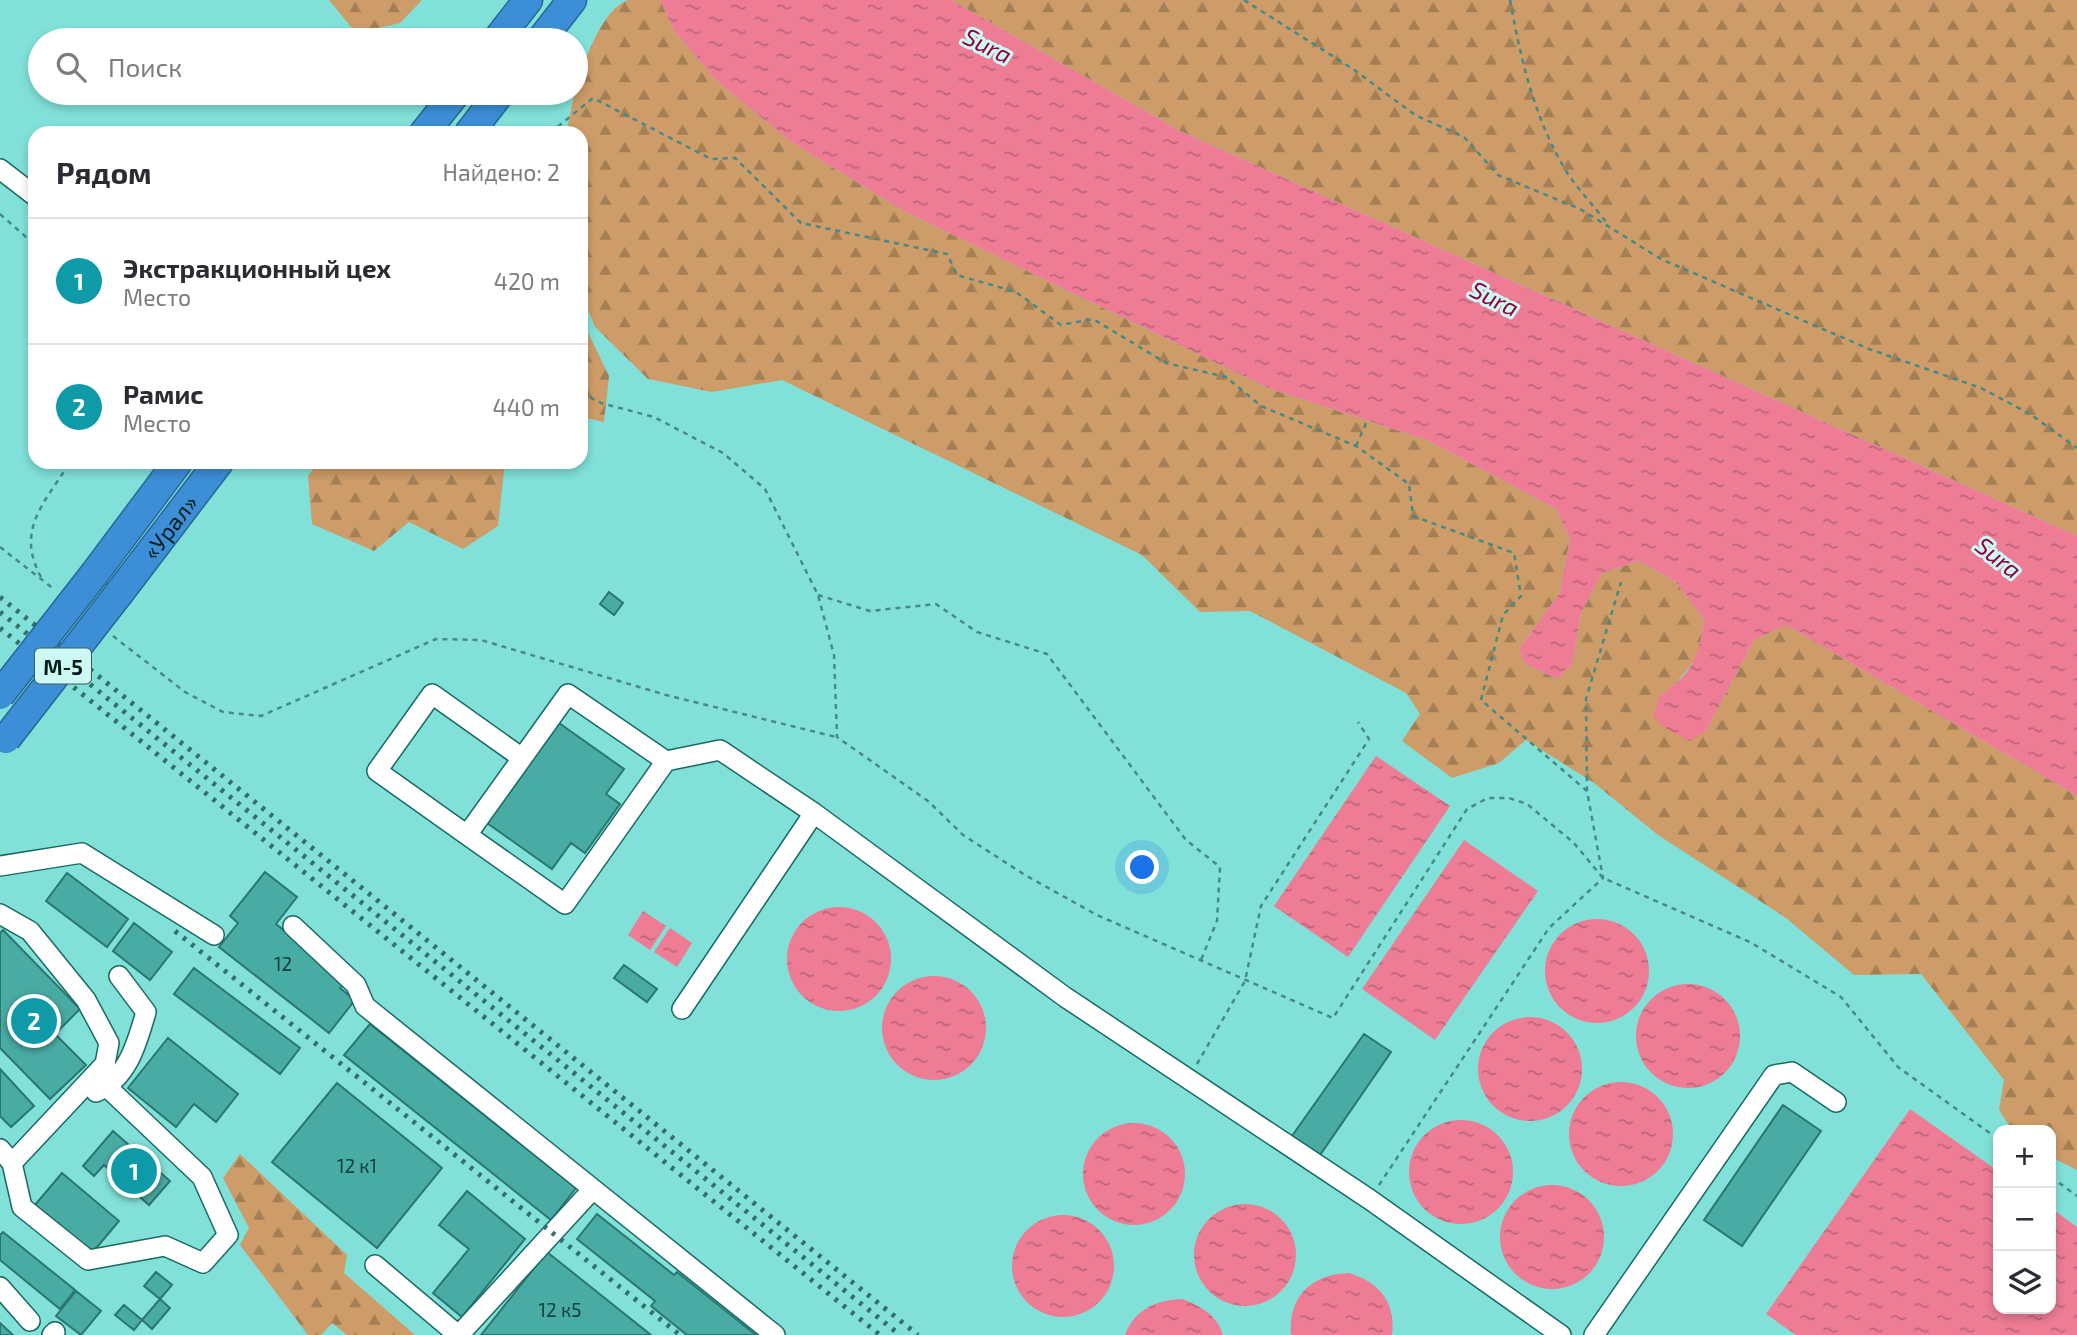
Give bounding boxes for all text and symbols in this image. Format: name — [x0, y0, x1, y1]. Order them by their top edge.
water label: Sura — [959, 21, 1017, 69]
search box — [28, 28, 588, 105]
icon: search — [52, 48, 90, 86]
text: Поиск — [108, 51, 182, 82]
text: Рядом — [56, 154, 152, 190]
text: Найдено: 2 — [443, 158, 560, 186]
text: Экстракционный цех — [123, 252, 391, 283]
text: 1 — [74, 267, 84, 295]
text: 420 m — [494, 267, 560, 295]
water label: Sura — [1466, 274, 1524, 322]
text: Место — [123, 283, 191, 311]
text: Рамис — [123, 378, 204, 409]
text: 2 — [72, 393, 86, 421]
text: 440 m — [493, 393, 560, 421]
text: Место — [123, 409, 191, 437]
street label: «Урал» — [136, 489, 203, 565]
water label: Sura — [1970, 530, 2028, 584]
road number: М-5 — [35, 648, 91, 684]
your location — [1125, 850, 1159, 884]
house number: 12 — [274, 952, 292, 975]
pin: 2 — [11, 995, 57, 1047]
map controls — [1993, 1125, 2056, 1314]
button: + — [1993, 1125, 2056, 1188]
pin: 1 — [111, 1145, 157, 1197]
house number: 12 к1 — [337, 1154, 377, 1177]
button: − — [1993, 1188, 2056, 1251]
button: layers — [1993, 1251, 2056, 1314]
house number: 12 к5 — [539, 1298, 581, 1321]

